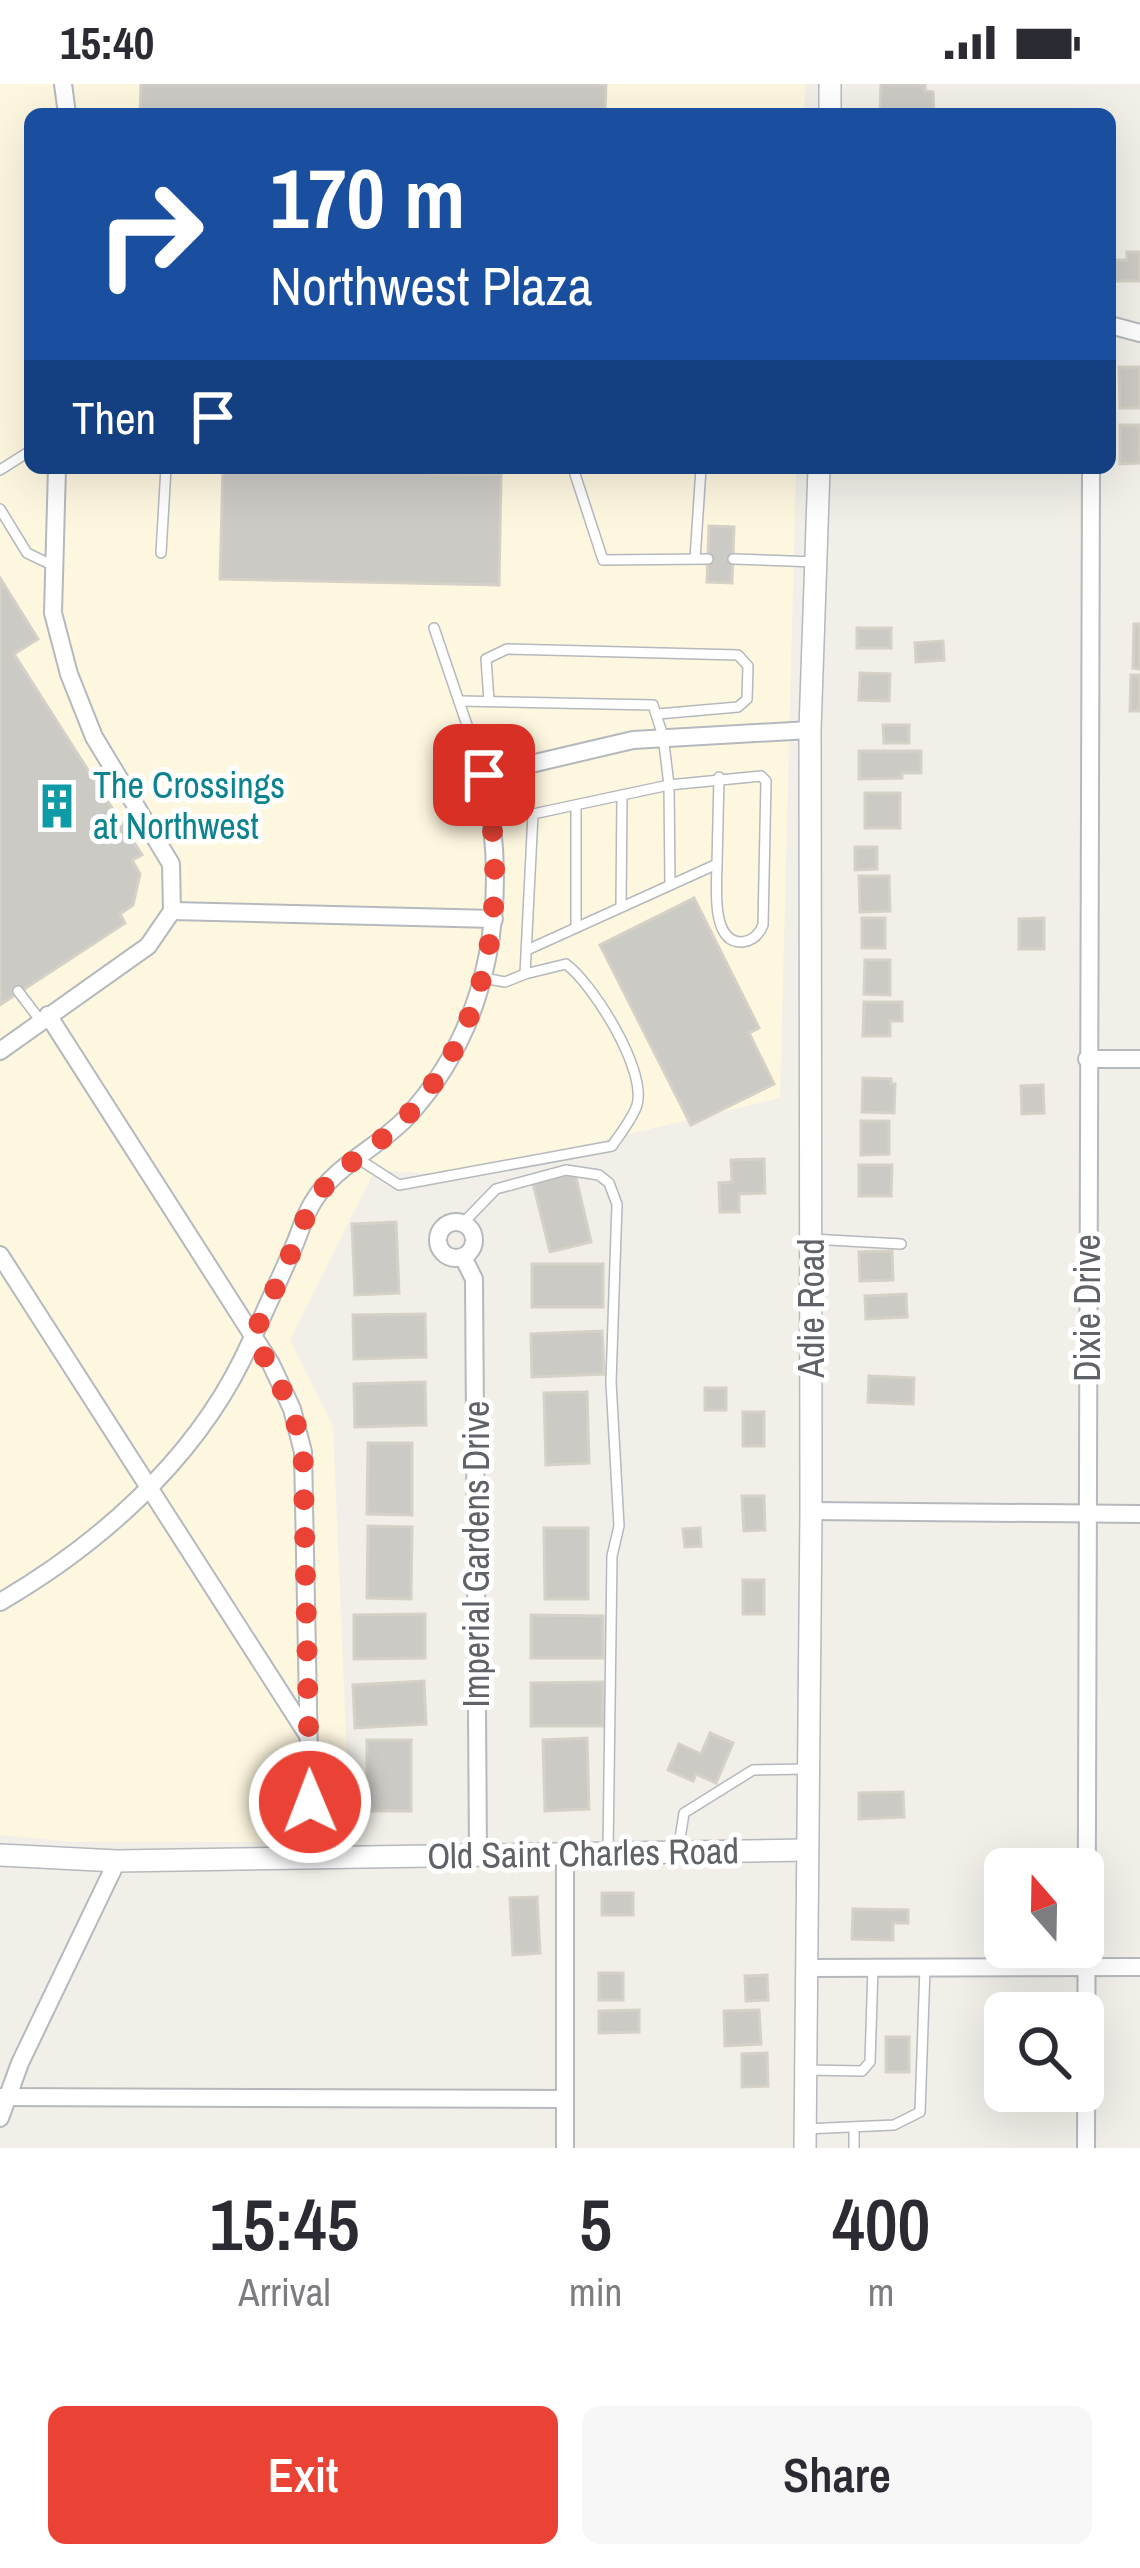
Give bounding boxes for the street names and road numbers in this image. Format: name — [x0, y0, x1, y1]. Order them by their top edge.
street label: Dixie Drive — [1063, 1234, 1111, 1382]
street label: Adie Road — [787, 1238, 835, 1379]
street label: Imperial Gardens Drive — [452, 1401, 500, 1707]
street label: Old Saint Charles Road — [427, 1826, 739, 1880]

